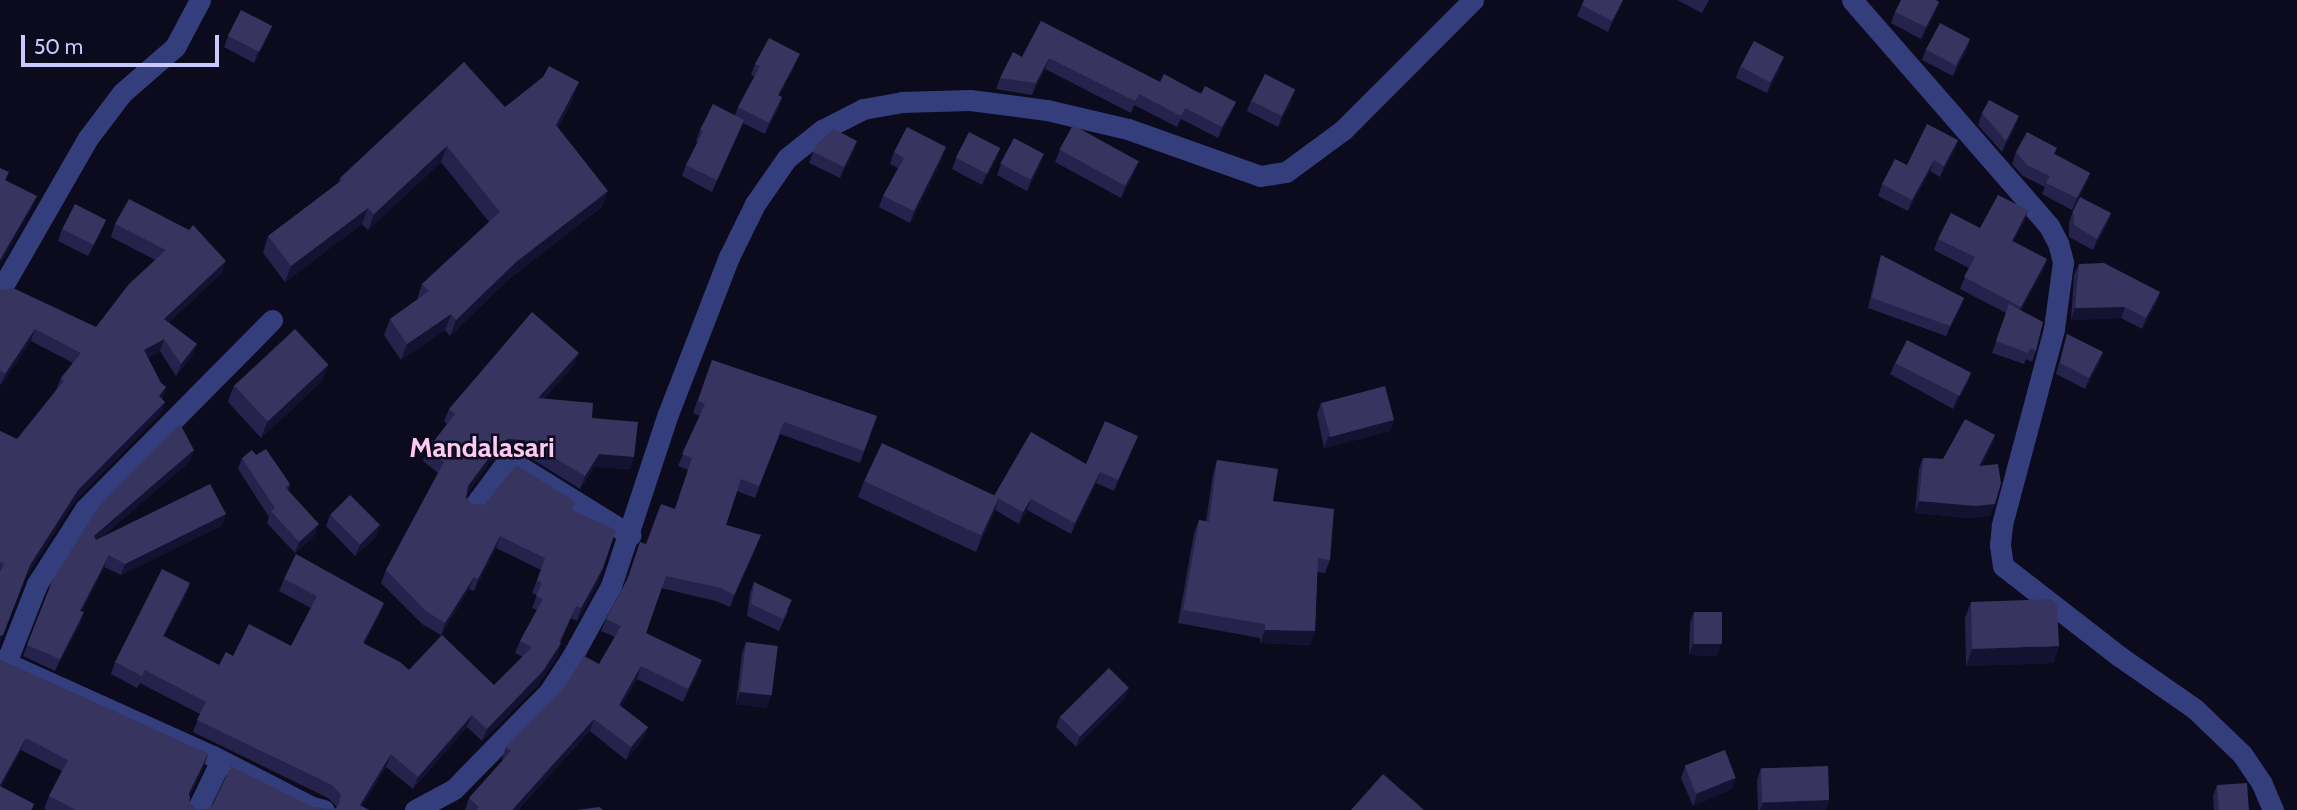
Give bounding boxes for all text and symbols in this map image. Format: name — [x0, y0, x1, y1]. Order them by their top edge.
scale bar — [24, 21, 222, 65]
text: 50 m — [34, 34, 83, 59]
district label: Mandalasari — [409, 430, 555, 464]

